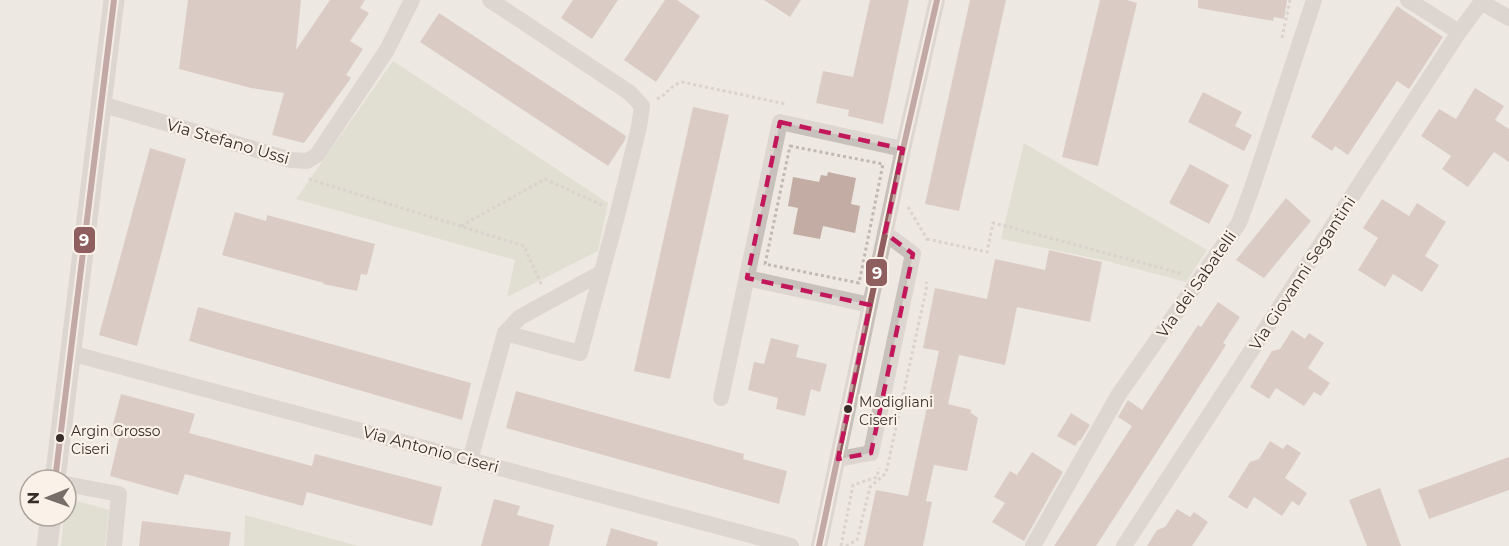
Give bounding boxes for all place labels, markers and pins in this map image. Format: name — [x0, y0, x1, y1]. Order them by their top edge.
place label: Modigliani Ciseri — [859, 393, 933, 429]
marker: Modigliani Ciseri — [842, 403, 854, 415]
place label: Argin Grosso Ciseri — [71, 422, 161, 458]
marker: Argin Grosso Ciseri — [54, 432, 66, 444]

